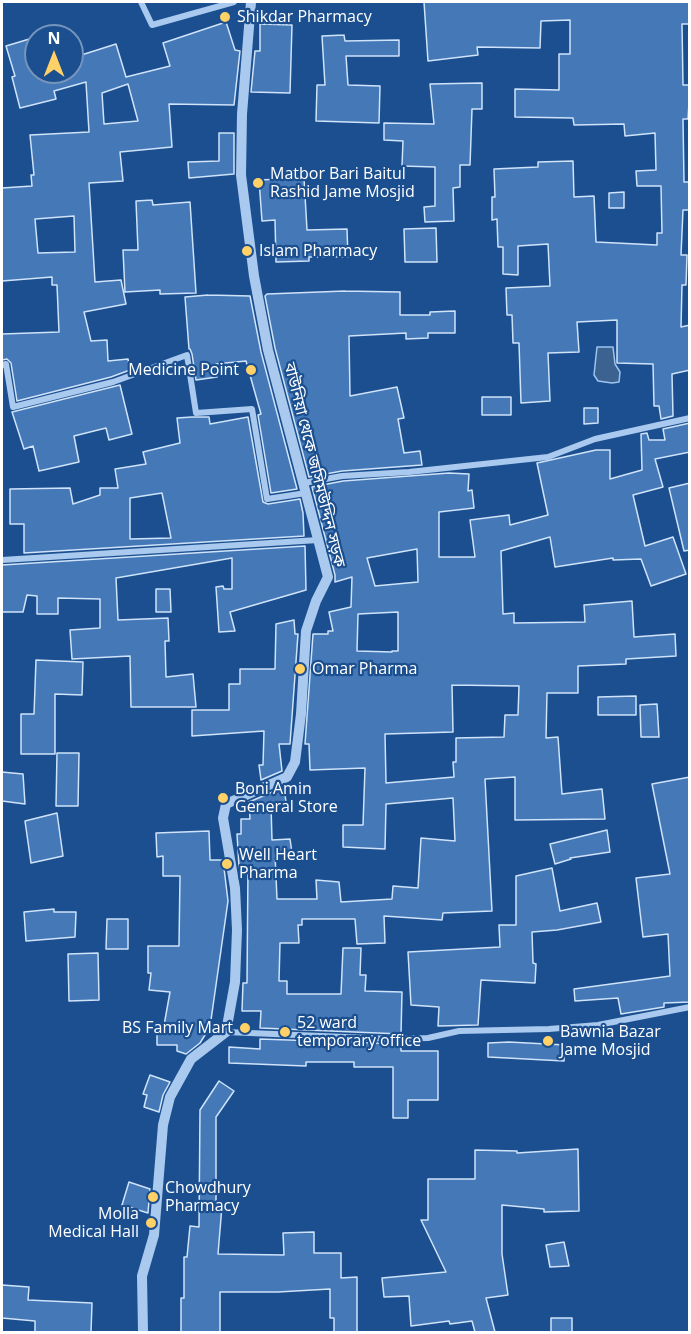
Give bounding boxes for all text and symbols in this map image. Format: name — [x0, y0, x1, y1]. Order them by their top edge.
place label: Shikdar Pharmacy — [237, 7, 372, 27]
marker: Shikdar Pharmacy — [218, 10, 232, 24]
north arrow — [24, 24, 84, 84]
text: N — [47, 27, 61, 49]
place label: Matbor Bari Baitul Rashid Jame Mosjid — [270, 164, 415, 202]
marker: Matbor Bari Baitul Rashid Jame Mosjid — [251, 176, 265, 190]
place label: Islam Pharmacy — [259, 241, 377, 261]
marker: Islam Pharmacy — [240, 244, 254, 258]
place label: Medicine Point — [128, 360, 239, 380]
street label: বাউনিয়া থেকে জসিমউদ্দিন সড়ক — [279, 361, 349, 569]
marker: Medicine Point — [244, 363, 258, 377]
place label: Omar Pharma — [312, 659, 417, 679]
marker: Omar Pharma — [293, 662, 307, 676]
place label: Boni Amin General Store — [235, 779, 338, 817]
marker: Boni Amin General Store — [216, 791, 230, 805]
place label: Well Heart Pharma — [239, 845, 317, 883]
marker: Well Heart Pharma — [220, 857, 234, 871]
place label: 52 ward temporary office — [297, 1013, 421, 1051]
place label: BS Family Mart — [122, 1018, 233, 1038]
marker: BS Family Mart — [238, 1021, 252, 1035]
place label: Bawnia Bazar Jame Mosjid — [560, 1022, 661, 1060]
marker: 52 ward temporary office — [278, 1025, 292, 1039]
marker: Bawnia Bazar Jame Mosjid — [541, 1034, 555, 1048]
place label: Chowdhury Pharmacy — [165, 1178, 251, 1216]
marker: Chowdhury Pharmacy — [146, 1190, 160, 1204]
place label: Molla Medical Hall — [48, 1204, 139, 1242]
marker: Molla Medical Hall — [144, 1216, 158, 1230]

